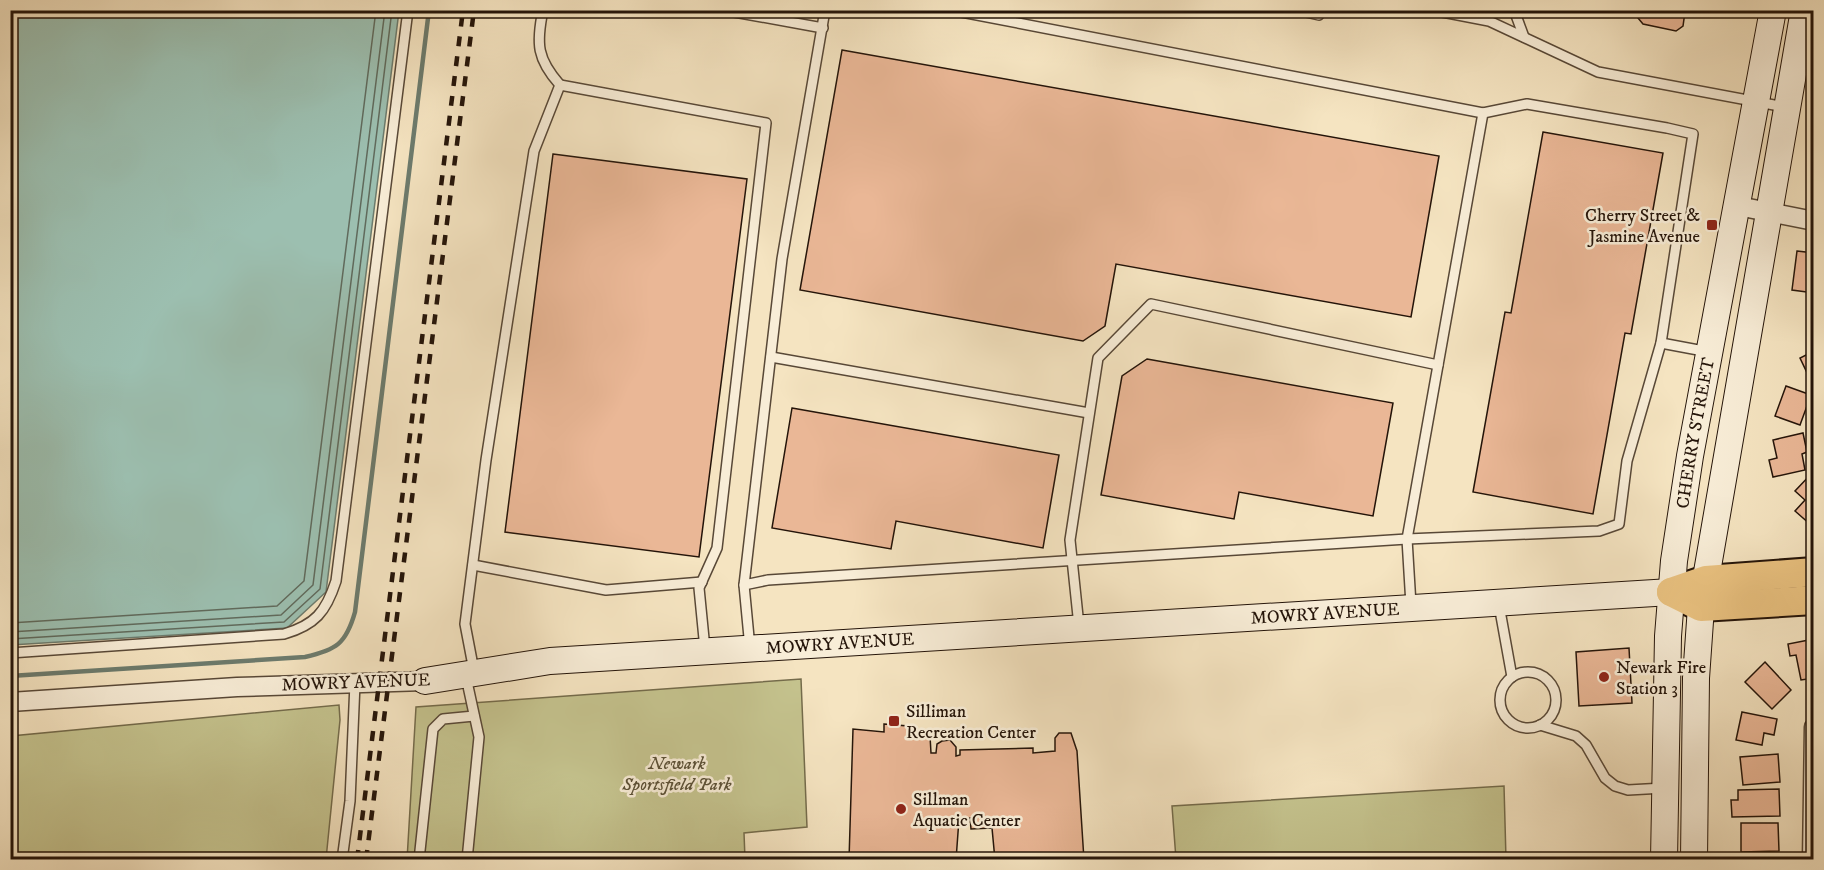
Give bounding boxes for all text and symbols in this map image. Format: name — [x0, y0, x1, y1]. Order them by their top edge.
place label: Cherry Street & Jasmine Avenue — [1585, 205, 1700, 248]
marker: Cherry Street & Jasmine Avenue — [1705, 218, 1719, 232]
street label: CHERRY STREET — [1672, 355, 1720, 510]
street label: MOWRY AVENUE — [1250, 599, 1400, 630]
street label: MOWRY AVENUE — [765, 629, 915, 660]
place label: Newark Fire Station 3 — [1616, 657, 1706, 700]
street label: MOWRY AVENUE — [281, 669, 431, 697]
marker: Newark Fire Station 3 — [1597, 670, 1611, 684]
place label: Silliman Recreation Center — [906, 701, 1036, 744]
marker: Silliman Recreation Center — [887, 714, 901, 728]
park label: Newark Sportsfield Park — [621, 753, 732, 796]
place label: Sillman Aquatic Center — [913, 789, 1021, 832]
marker: Sillman Aquatic Center — [894, 802, 908, 816]

